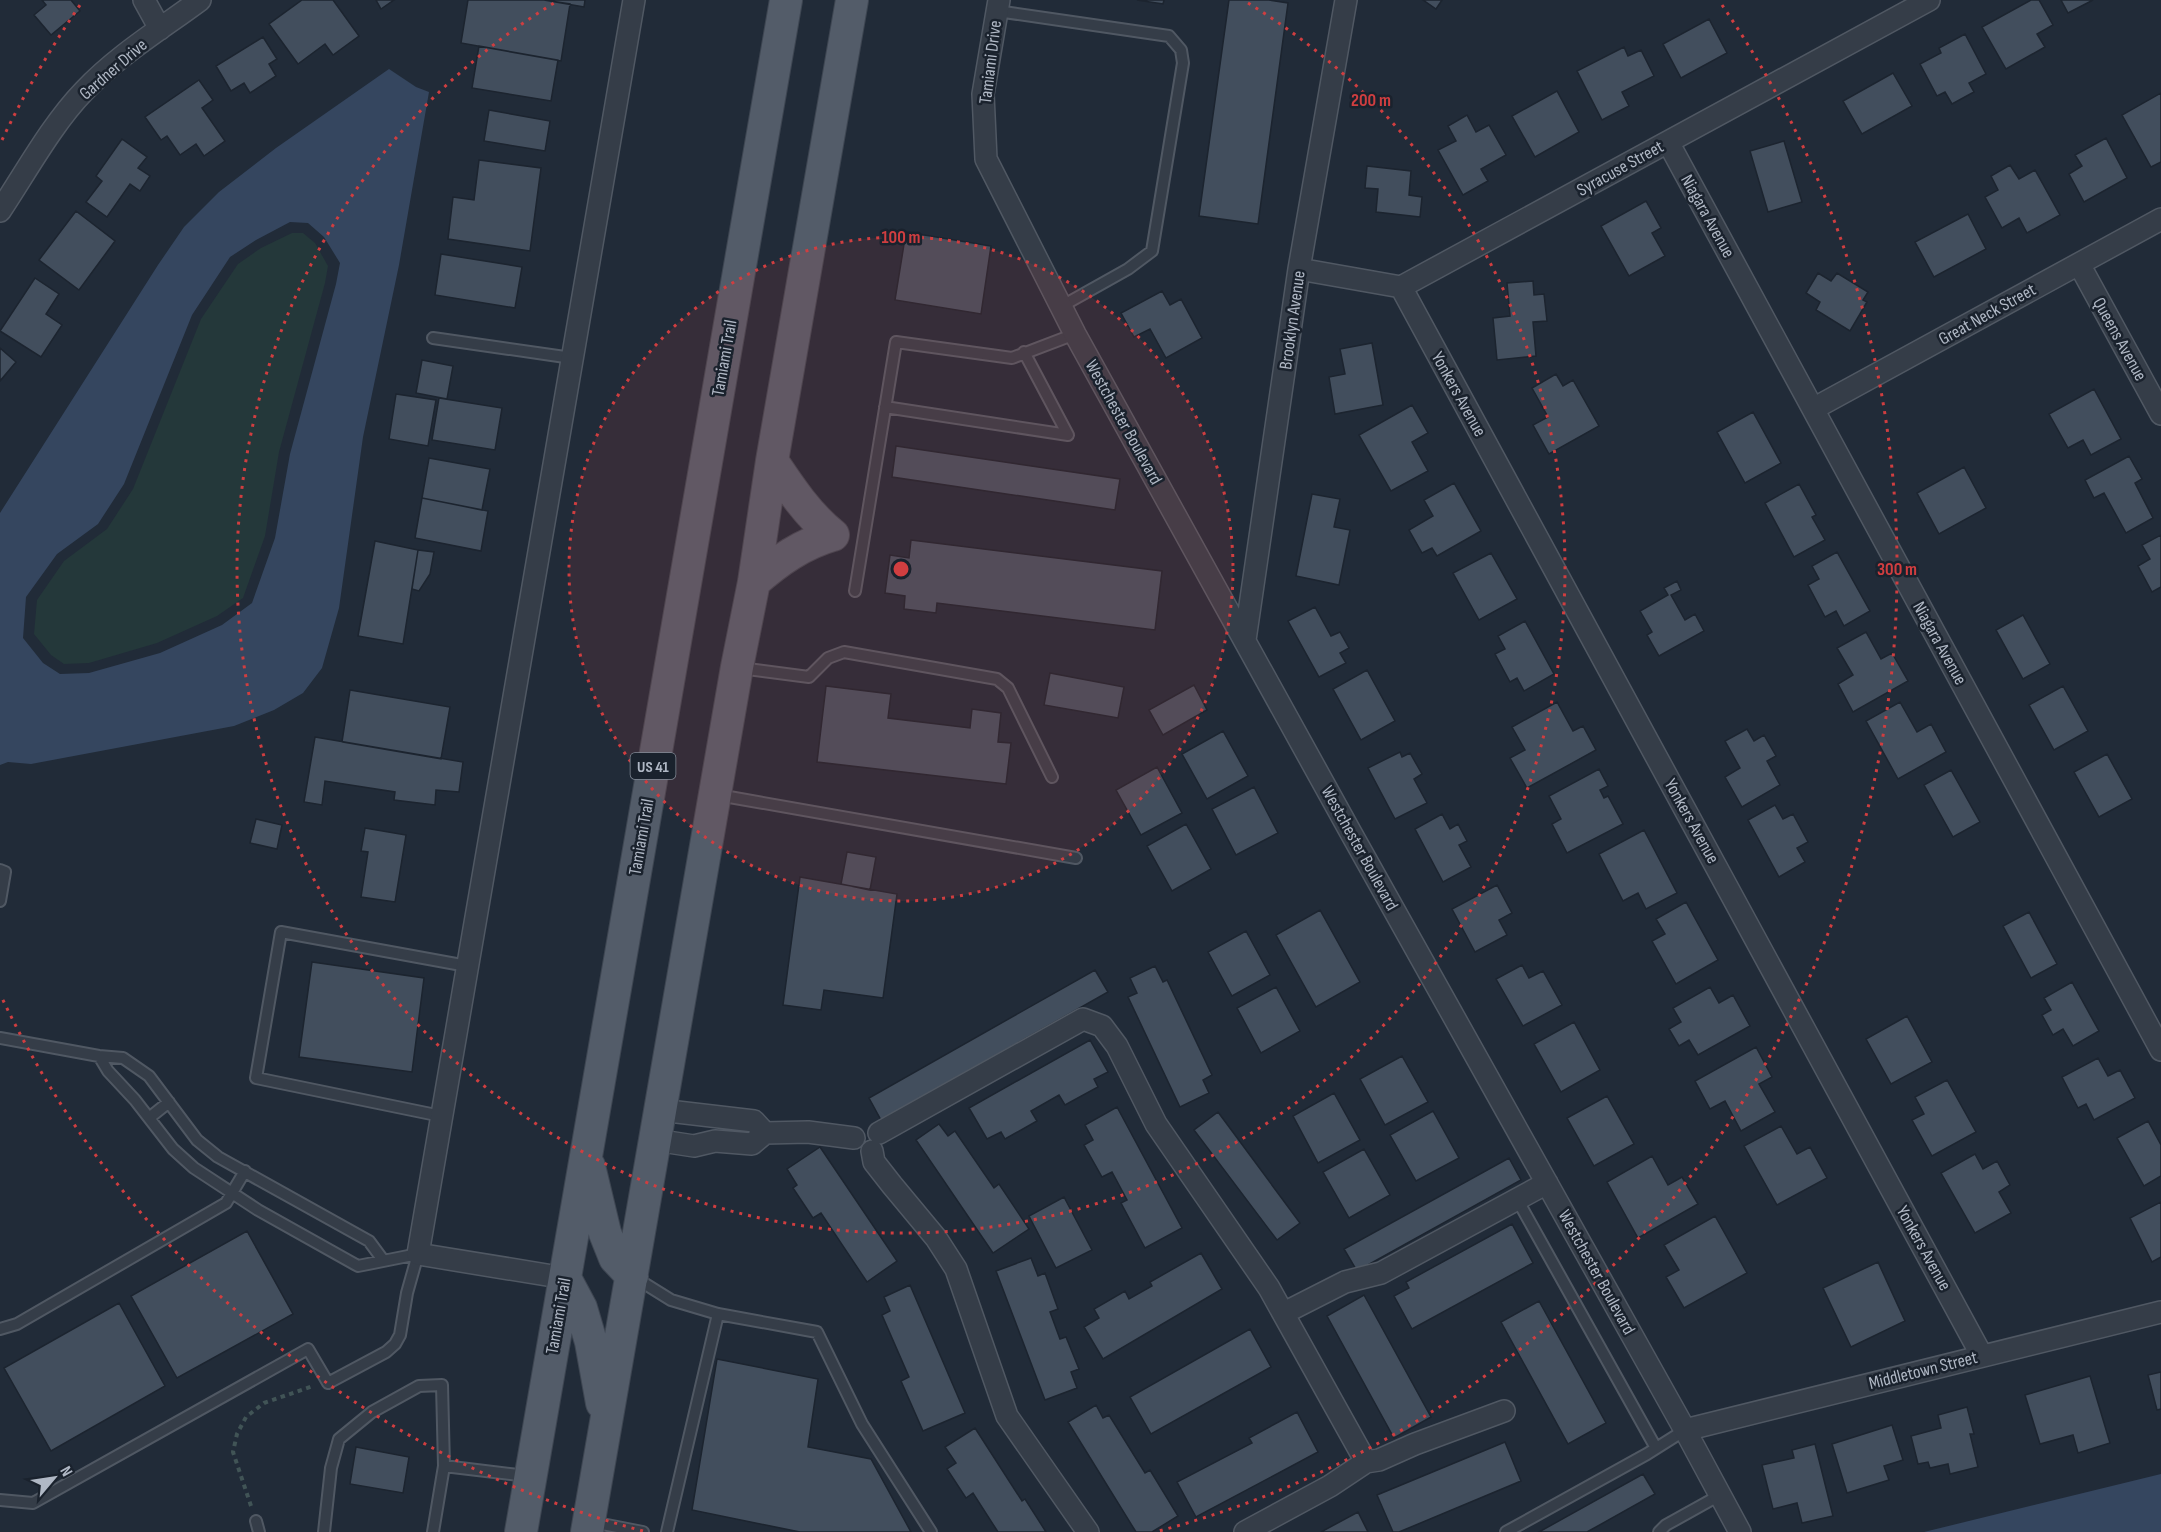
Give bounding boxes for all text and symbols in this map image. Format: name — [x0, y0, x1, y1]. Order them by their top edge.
street label: Tamiami Drive — [975, 19, 1006, 105]
street label: Gardner Drive — [75, 34, 151, 104]
text: 200 m — [1351, 90, 1391, 111]
street label: Syracuse Street — [1573, 136, 1668, 201]
street label: Niagara Avenue — [1676, 171, 1739, 262]
text: 100 m — [882, 227, 921, 248]
street label: Brooklyn Avenue — [1275, 269, 1310, 371]
street label: Great Neck Street — [1935, 279, 2040, 350]
street label: Queens Avenue — [2088, 294, 2151, 385]
street label: Tamiami Trail — [707, 318, 742, 398]
street label: Yonkers Avenue — [1427, 348, 1490, 440]
street label: Westchester Boulevard — [1081, 356, 1166, 488]
centre of rings — [891, 559, 911, 579]
text: 300 m — [1877, 559, 1917, 580]
street label: Niagara Avenue — [1908, 598, 1971, 689]
road number: US 41 — [630, 753, 676, 779]
street label: Yonkers Avenue — [1660, 775, 1723, 867]
street label: Westchester Boulevard — [1317, 782, 1402, 914]
street label: Tamiami Trail — [624, 797, 659, 877]
street label: Yonkers Avenue — [1892, 1202, 1955, 1294]
street label: Westchester Boulevard — [1554, 1206, 1639, 1338]
street label: Tamiami Trail — [541, 1276, 576, 1356]
street label: Middletown Street — [1867, 1347, 1980, 1394]
north arrow — [24, 1448, 84, 1508]
text: N — [55, 1463, 76, 1480]

